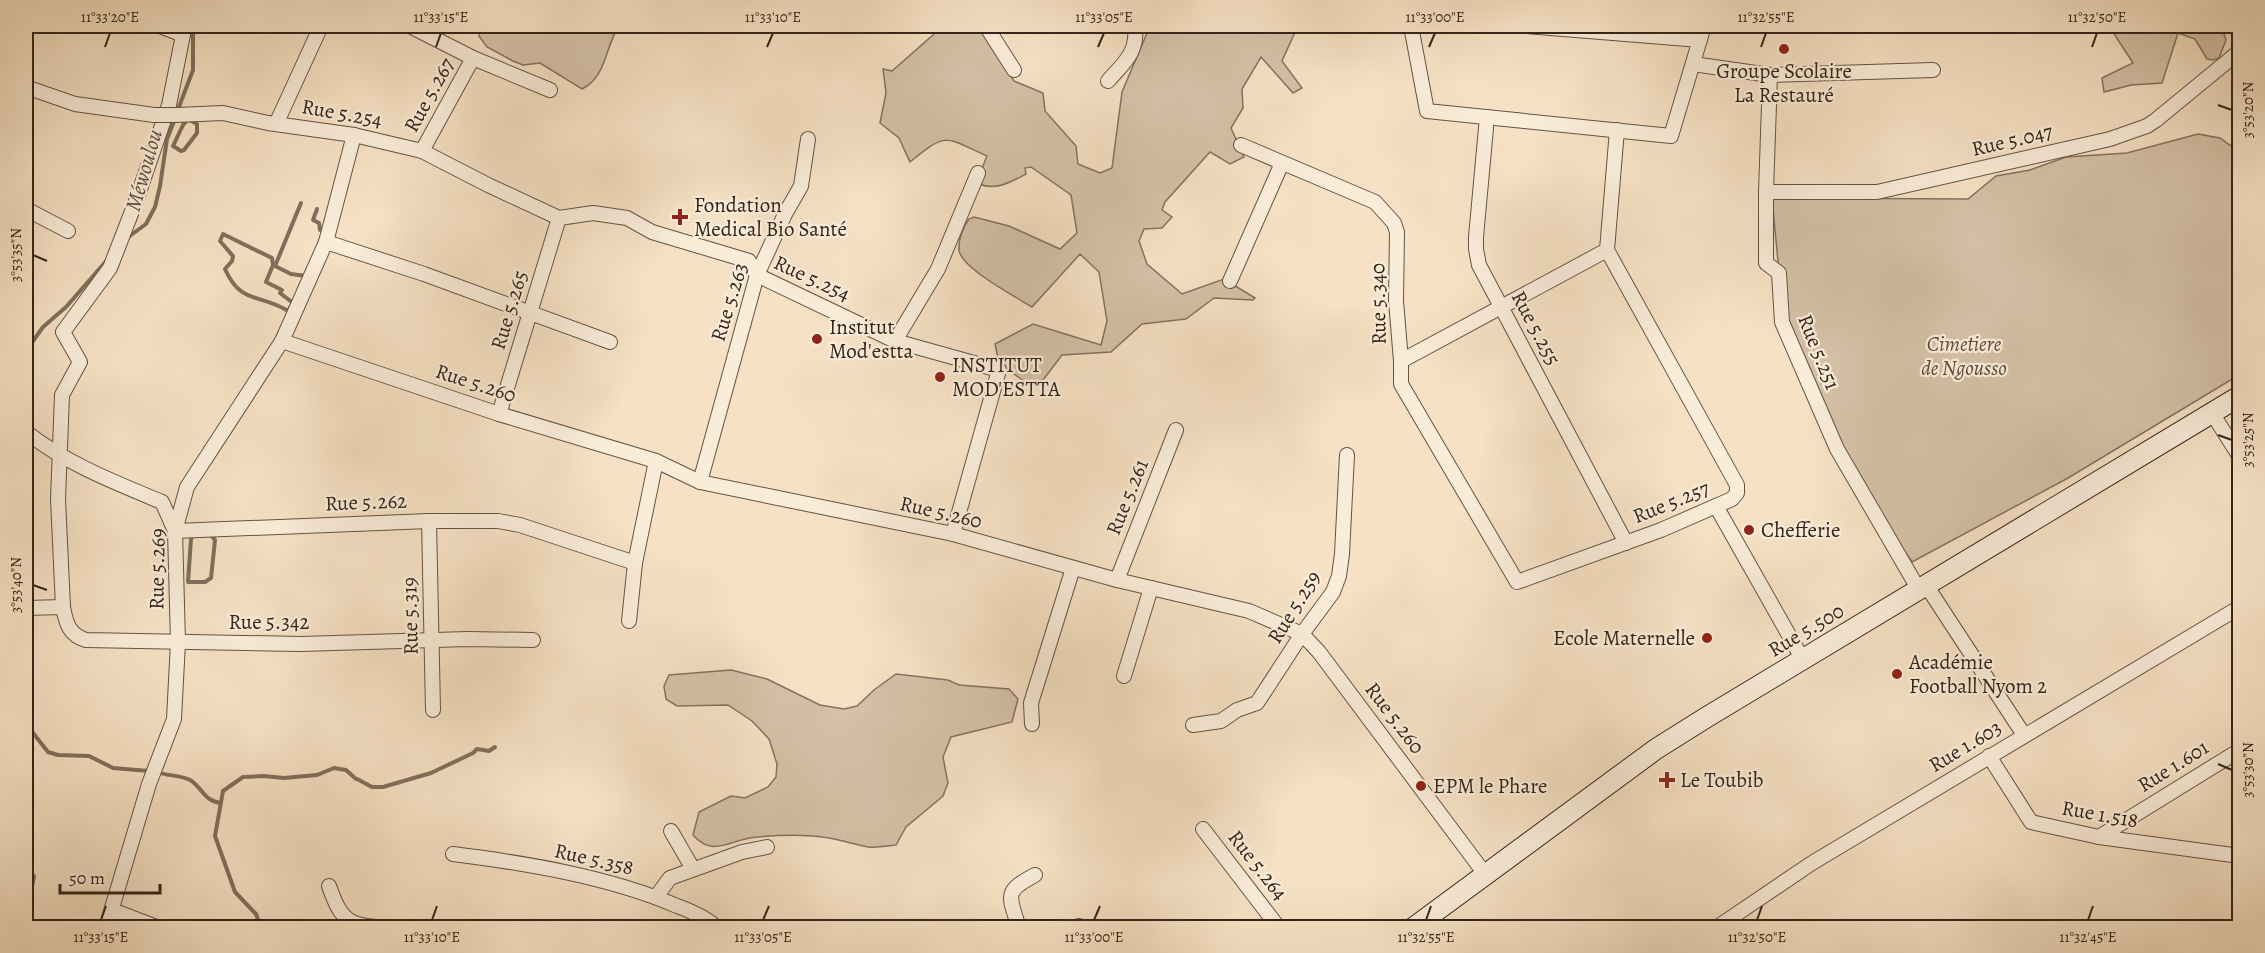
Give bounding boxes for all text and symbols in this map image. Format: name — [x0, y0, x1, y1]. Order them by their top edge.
text: 11°33'20"E — [81, 7, 139, 27]
text: 11°33'15"E — [414, 7, 468, 27]
text: 11°33'10"E — [745, 7, 801, 27]
text: 11°33'05"E — [1075, 7, 1133, 27]
text: 11°33'00"E — [1405, 7, 1465, 27]
text: 11°32'55"E — [1737, 7, 1795, 27]
text: 11°32'50"E — [2068, 7, 2126, 27]
marker: Groupe Scolaire La Restauré — [1777, 42, 1791, 56]
street label: Rue 5.267 — [397, 53, 461, 137]
place label: Groupe Scolaire La Restauré — [1716, 57, 1852, 109]
text: 3°53'20"N — [2238, 82, 2258, 138]
street label: Rue 5.254 — [300, 92, 384, 134]
street label: Rue 5.047 — [1969, 117, 2055, 163]
water label: Méwoulou — [118, 126, 170, 215]
place label: Fondation Medical Bio Santé — [694, 191, 847, 243]
marker: Fondation Medical Bio Santé — [671, 208, 689, 226]
text: 3°53'35"N — [6, 228, 26, 282]
street label: Rue 5.254 — [769, 248, 855, 308]
street label: Rue 5.263 — [704, 259, 754, 345]
street label: Rue 5.340 — [1363, 263, 1393, 345]
street label: Rue 5.265 — [484, 267, 534, 353]
street label: Rue 5.255 — [1505, 286, 1567, 370]
street label: Rue 5.251 — [1791, 310, 1847, 394]
place label: Institut Mod'estta — [829, 313, 914, 365]
park label: Cimetiere de Ngousso — [1921, 330, 2007, 382]
marker: Institut Mod'estta — [810, 332, 824, 346]
place label: INSTITUT MOD'ESTTA — [952, 351, 1061, 403]
street label: Rue 5.260 — [432, 357, 520, 409]
marker: INSTITUT MOD'ESTTA — [933, 370, 947, 384]
text: 3°53'25"N — [2238, 412, 2258, 467]
street label: Rue 5.261 — [1099, 455, 1155, 539]
street label: Rue 5.257 — [1628, 474, 1714, 530]
street label: Rue 5.262 — [324, 487, 408, 517]
street label: Rue 5.260 — [897, 489, 985, 535]
place label: Chefferie — [1761, 516, 1840, 544]
marker: Chefferie — [1742, 523, 1756, 537]
street label: Rue 5.269 — [142, 528, 172, 610]
text: 3°53'40"N — [6, 557, 26, 613]
street label: Rue 5.259 — [1261, 565, 1327, 649]
street label: Rue 5.319 — [395, 577, 425, 655]
street label: Rue 5.500 — [1763, 596, 1849, 664]
street label: Rue 5.342 — [229, 608, 309, 636]
place label: Ecole Maternelle — [1553, 624, 1695, 652]
marker: Ecole Maternelle — [1700, 631, 1714, 645]
place label: Académie Football Nyom 2 — [1908, 648, 2047, 700]
marker: Académie Football Nyom 2 — [1890, 667, 1904, 681]
street label: Rue 5.260 — [1359, 676, 1431, 760]
street label: Rue 1.603 — [1923, 713, 2007, 779]
street label: Rue 1.601 — [2132, 733, 2214, 799]
text: 3°53'30"N — [2238, 742, 2258, 798]
place label: Le Toubib — [1680, 766, 1764, 794]
marker: Le Toubib — [1658, 771, 1676, 789]
place label: EPM le Phare — [1433, 772, 1547, 800]
marker: EPM le Phare — [1414, 779, 1428, 793]
street label: Rue 1.518 — [2060, 794, 2140, 834]
street label: Rue 5.264 — [1222, 824, 1294, 906]
street label: Rue 5.358 — [552, 836, 636, 882]
scale bar — [60, 857, 160, 895]
text: 50 m — [69, 866, 105, 890]
text: 11°33'15"E — [74, 927, 128, 947]
text: 11°33'10"E — [404, 927, 460, 947]
text: 11°33'05"E — [734, 927, 792, 947]
text: 11°33'00"E — [1064, 927, 1124, 947]
text: 11°32'55"E — [1397, 927, 1455, 947]
text: 11°32'50"E — [1728, 927, 1786, 947]
text: 11°32'45"E — [2059, 927, 2117, 947]

